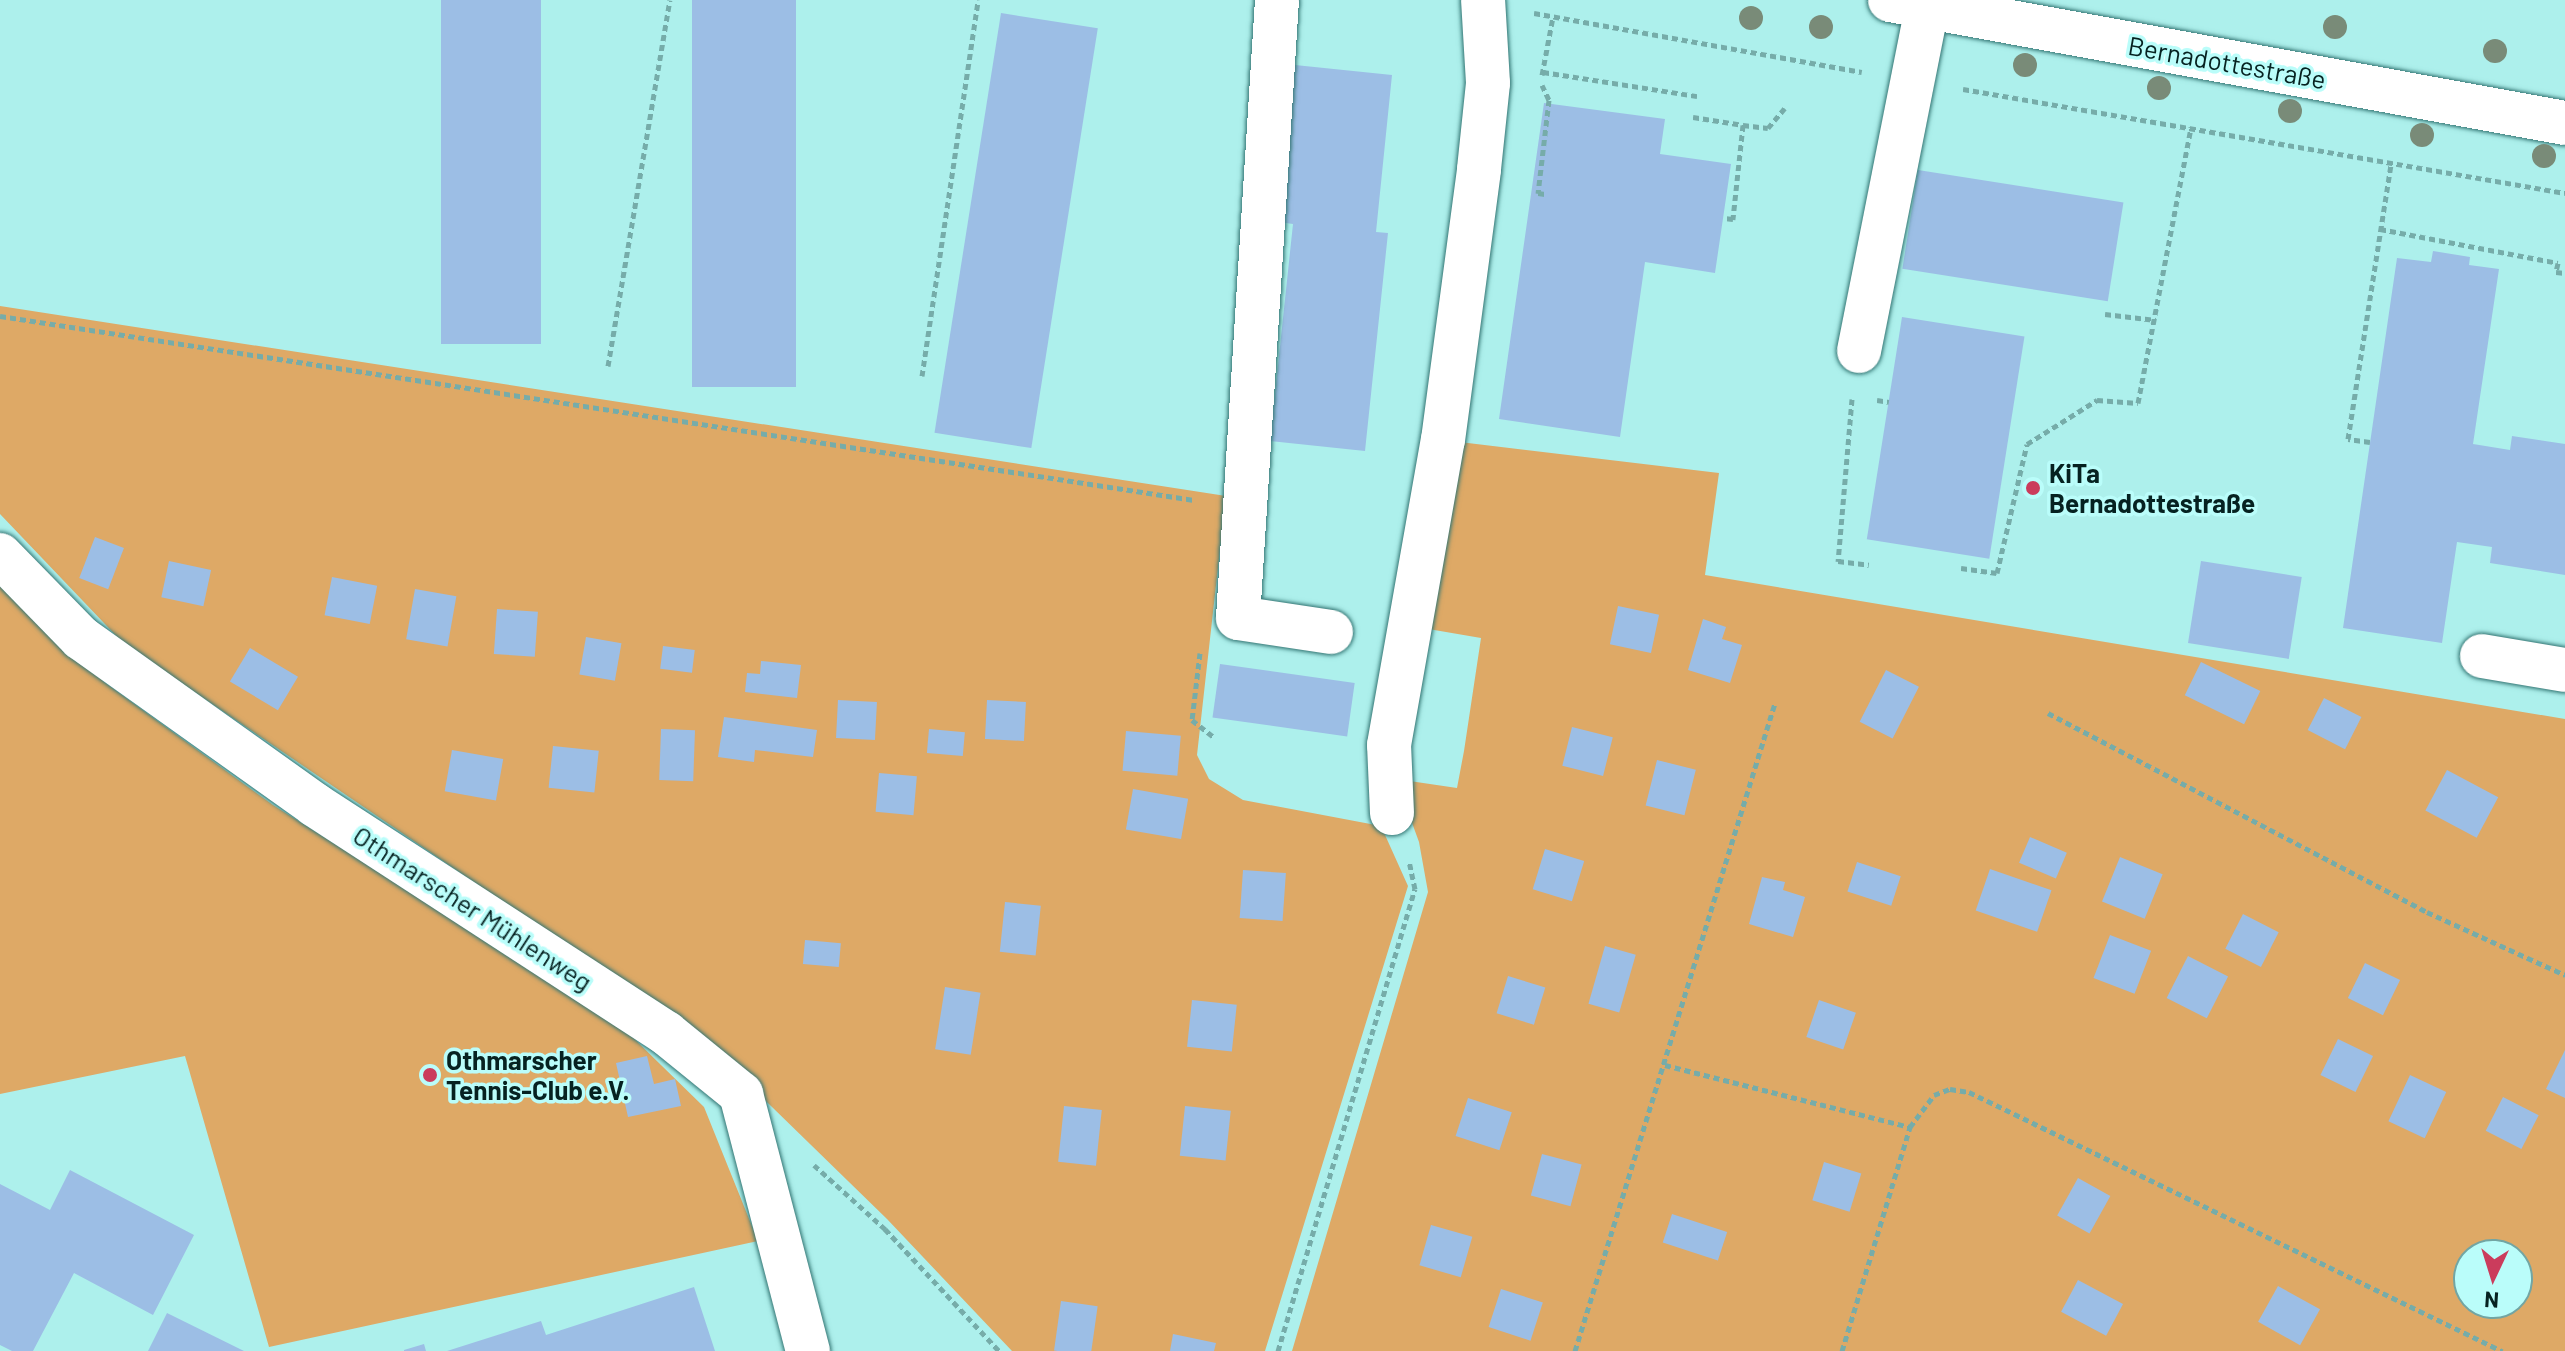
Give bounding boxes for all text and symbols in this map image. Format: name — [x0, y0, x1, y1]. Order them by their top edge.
street label: Bernadottestraße — [2126, 29, 2328, 95]
place label: KiTa Bernadottestraße — [2049, 457, 2255, 518]
marker: KiTa Bernadottestraße — [2024, 479, 2042, 497]
street label: Othmarscher Mühlenweg — [348, 819, 598, 997]
place label: Othmarscher Tennis-Club e.V. — [446, 1044, 630, 1106]
marker: Othmarscher Tennis-Club e.V. — [421, 1066, 439, 1084]
north arrow — [2453, 1239, 2533, 1319]
text: N — [2483, 1287, 2500, 1314]

